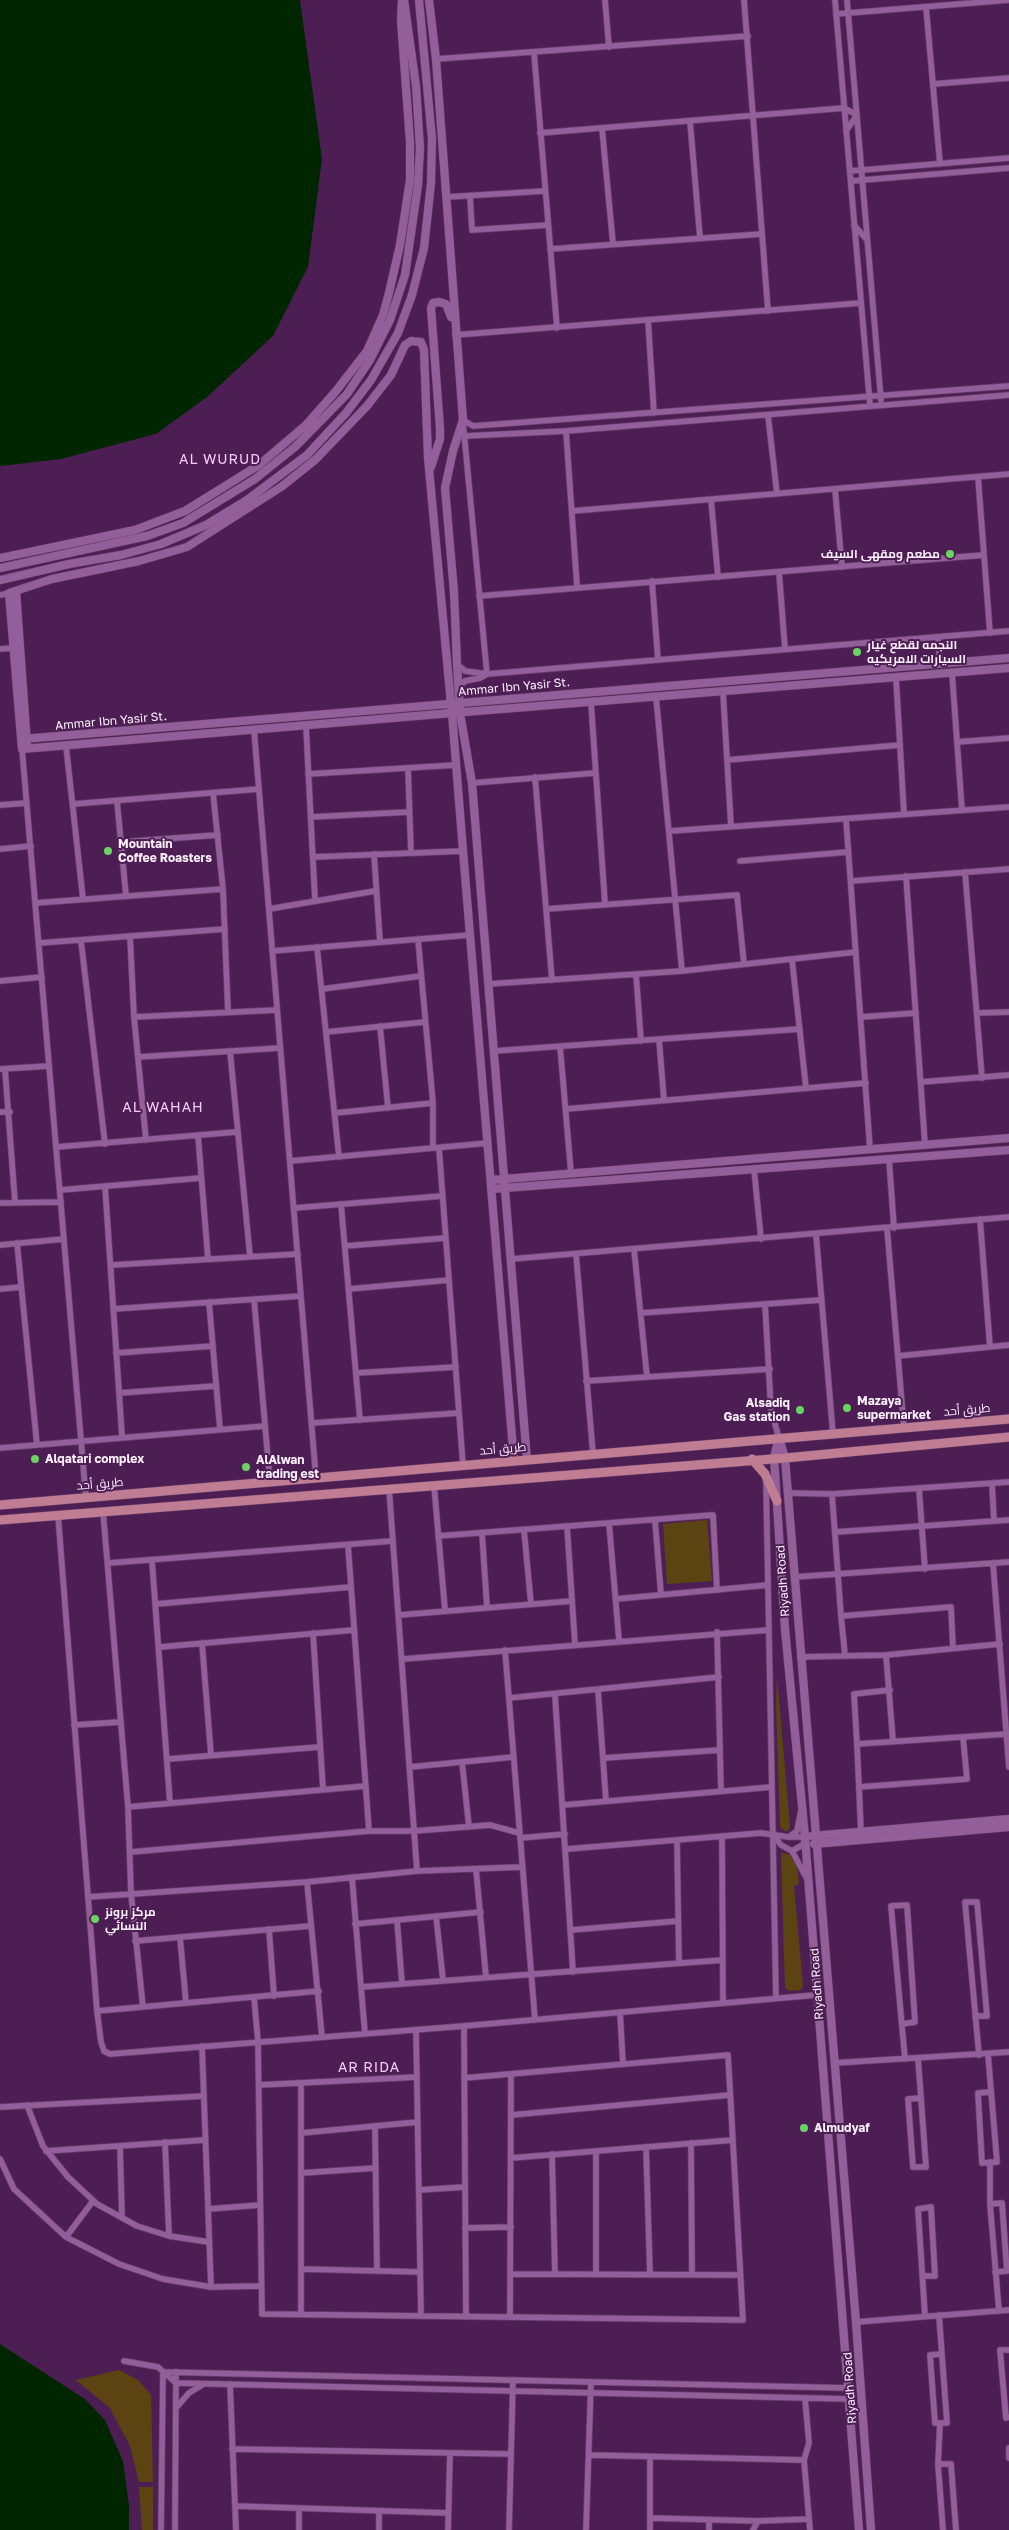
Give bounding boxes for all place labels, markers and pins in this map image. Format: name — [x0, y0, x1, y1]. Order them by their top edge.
place label: مطعم ومقهى السيف — [821, 547, 940, 561]
marker: مطعم ومقهى السيف — [944, 548, 956, 560]
place label: النجمه لقطع غيار السيارات الامريكيه — [867, 638, 966, 666]
marker: النجمه لقطع غيار السيارات الامريكيه — [851, 646, 863, 658]
place label: Mountain Coffee Roasters — [118, 837, 212, 865]
marker: Mountain Coffee Roasters — [102, 845, 114, 857]
place label: Mazaya supermarket — [857, 1394, 931, 1422]
place label: Alsadiq Gas station — [724, 1396, 790, 1424]
marker: Mazaya supermarket — [841, 1402, 853, 1414]
marker: Alsadiq Gas station — [794, 1404, 806, 1416]
place label: Alqatari complex — [45, 1452, 144, 1466]
marker: Alqatari complex — [29, 1453, 41, 1465]
place label: AlAlwan trading est — [256, 1453, 319, 1481]
marker: AlAlwan trading est — [240, 1461, 252, 1473]
place label: مركز برونز النسائي — [105, 1905, 156, 1933]
marker: مركز برونز النسائي — [89, 1913, 101, 1925]
place label: Almudyaf — [814, 2121, 870, 2135]
marker: Almudyaf — [798, 2122, 810, 2134]

